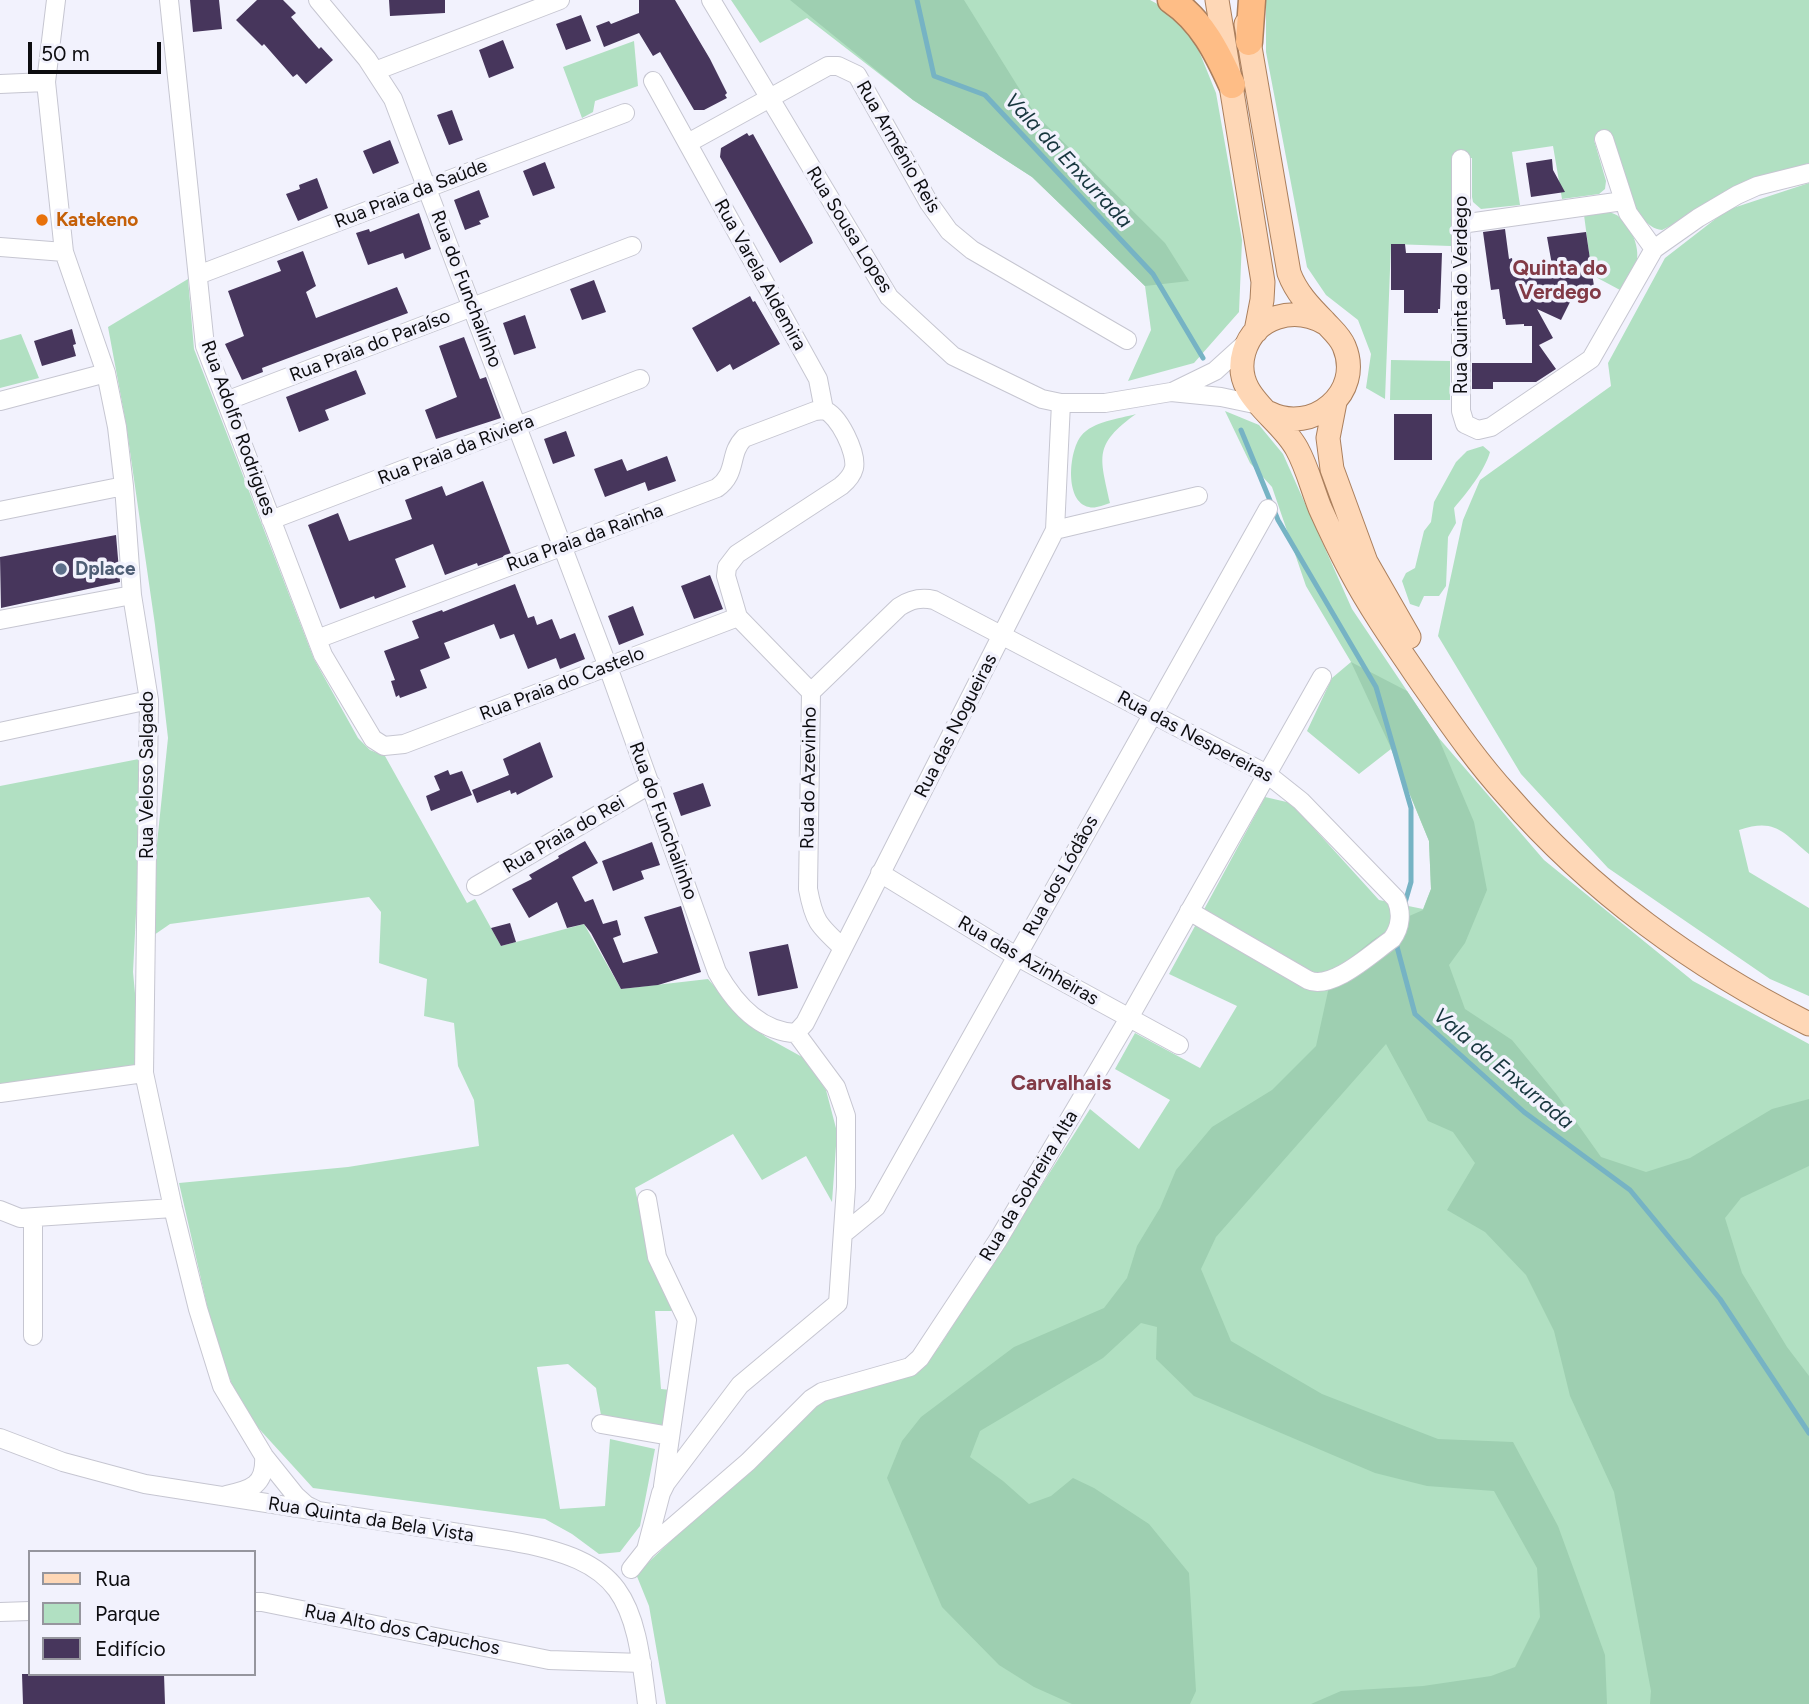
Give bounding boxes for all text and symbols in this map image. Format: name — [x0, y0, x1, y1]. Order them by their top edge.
scale bar — [32, 28, 164, 72]
text: 50 m — [41, 41, 90, 66]
street label: Rua Arménio Reis — [851, 77, 945, 217]
water label: Vala da Enxurrada — [999, 88, 1137, 234]
street label: Rua Praia da Saúde — [331, 154, 491, 234]
street label: Rua Sousa Lopes — [801, 163, 897, 297]
street label: Rua Varela Aldemira — [709, 195, 811, 355]
street label: Rua Quinta do Verdego — [1450, 196, 1472, 394]
street label: Rua do Funchalinho — [426, 207, 506, 371]
place label: Katekeno — [56, 209, 138, 231]
marker: Katekeno — [34, 212, 50, 228]
district label: Quinta do Verdego — [1512, 256, 1608, 306]
street label: Rua Praia do Paraíso — [286, 305, 454, 387]
street label: Rua Adolfo Rodrigues — [196, 337, 280, 519]
street label: Rua Praia da Riviera — [375, 410, 537, 490]
street label: Rua Praia da Rainha — [504, 499, 666, 577]
place label: Dplace — [75, 558, 135, 580]
marker: Dplace — [53, 561, 69, 577]
street label: Rua Praia do Castelo — [476, 642, 648, 726]
street label: Rua das Nogueiras — [910, 650, 1002, 802]
street label: Rua das Nespereiras — [1113, 686, 1277, 788]
street label: Rua Veloso Salgado — [136, 691, 158, 859]
street label: Rua do Azevinho — [796, 707, 822, 849]
street label: Rua do Funchalinho — [624, 739, 702, 903]
street label: Rua Praia do Rei — [499, 791, 629, 879]
street label: Rua dos Lódãos — [1019, 812, 1103, 940]
street label: Rua das Azinheiras — [954, 911, 1102, 1011]
water label: Vala da Enxurrada — [1428, 1003, 1578, 1135]
district label: Carvalhais — [1011, 1071, 1111, 1097]
street label: Rua da Sobreira Alta — [975, 1106, 1083, 1266]
street label: Rua Quinta da Bela Vista — [266, 1492, 476, 1548]
legend — [28, 1550, 256, 1676]
text: Rua — [95, 1566, 131, 1591]
street label: Rua Alto dos Capuchos — [302, 1600, 502, 1660]
text: Parque — [95, 1601, 160, 1626]
text: Edifício — [95, 1636, 166, 1661]

